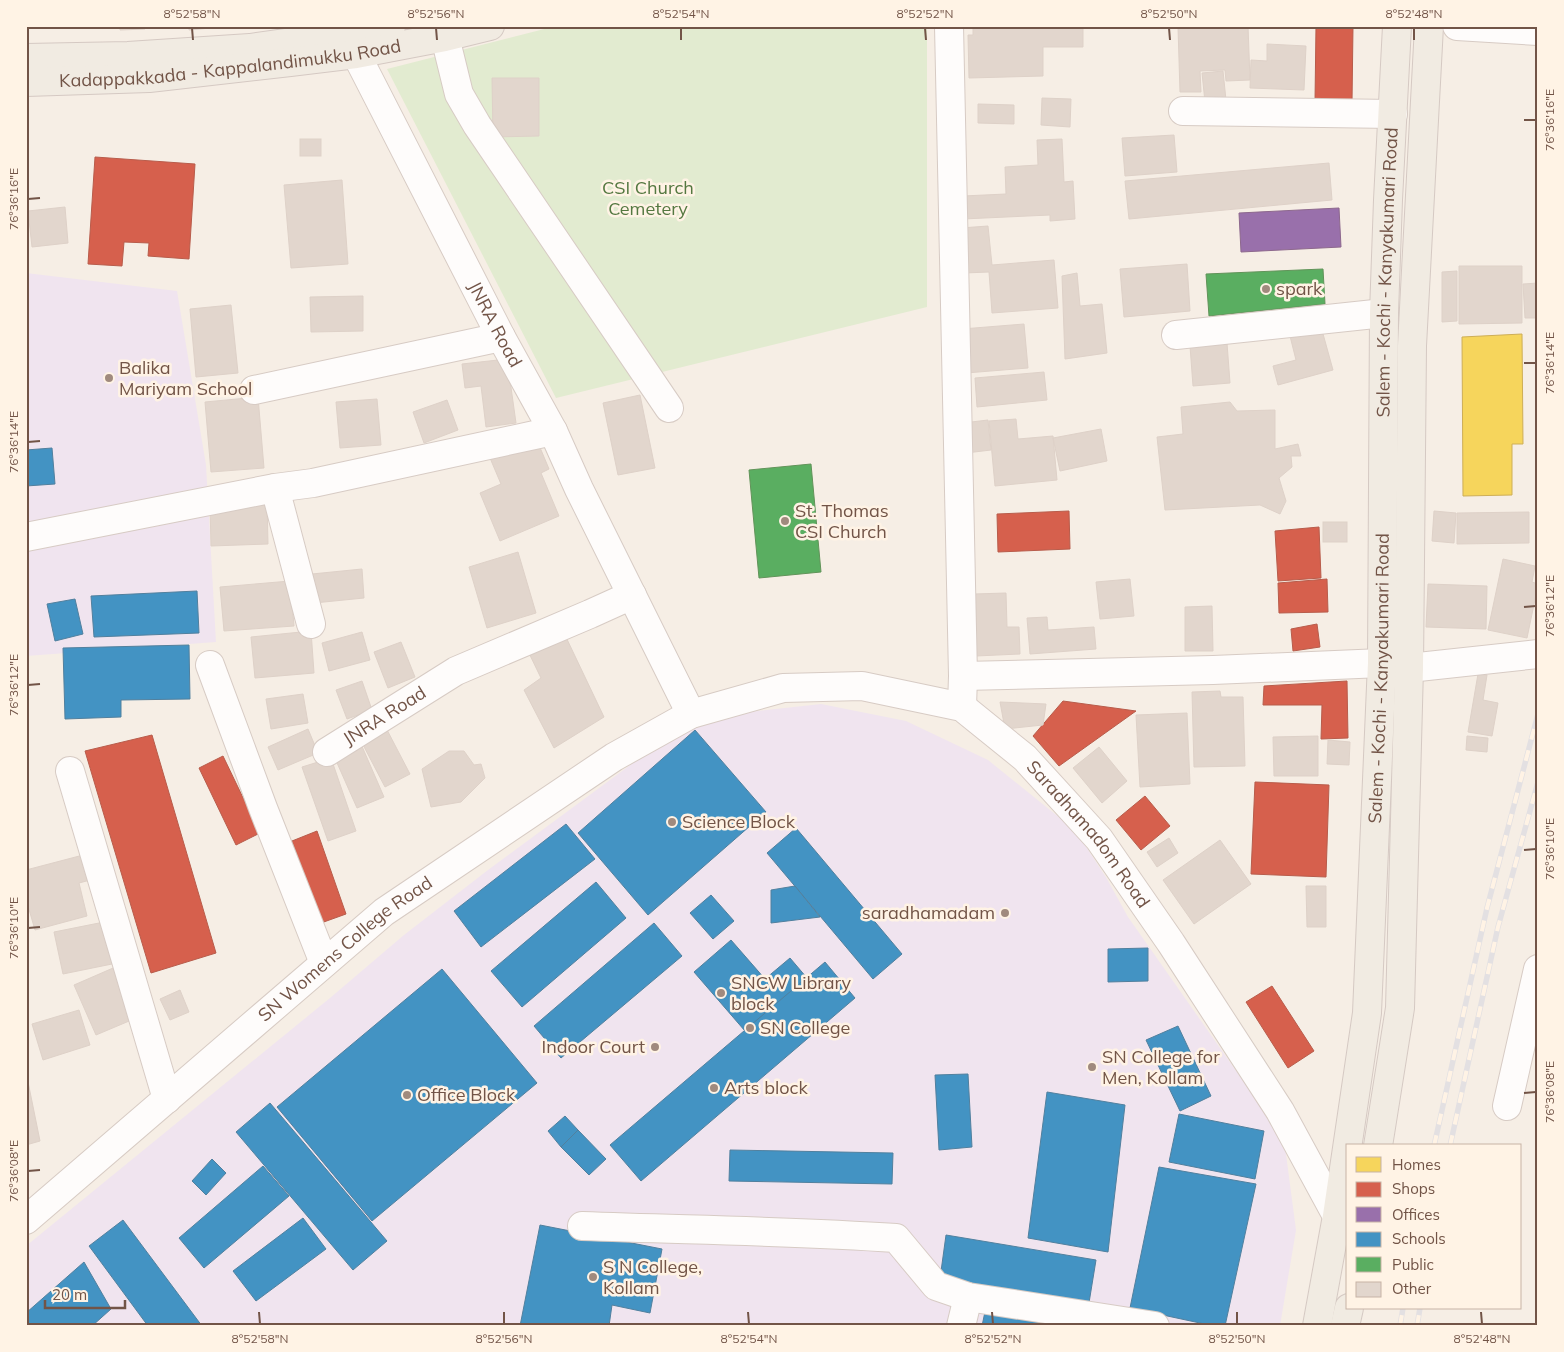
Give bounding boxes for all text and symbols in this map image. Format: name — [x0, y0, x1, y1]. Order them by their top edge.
text: 8°52'58"N — [164, 6, 220, 21]
text: 8°52'56"N — [408, 6, 464, 21]
text: 8°52'54"N — [653, 6, 709, 21]
text: 8°52'52"N — [897, 6, 953, 21]
text: 8°52'50"N — [1141, 6, 1197, 21]
text: 8°52'48"N — [1386, 6, 1442, 21]
street label: Kadappakkada - Kappalandimukku Road — [59, 34, 403, 92]
text: 76°36'16"E — [1542, 89, 1557, 151]
street label: Salem - Kochi - Kanyakumari Road — [1371, 127, 1403, 418]
text: 76°36'16"E — [6, 168, 21, 230]
park label: CSI Church Cemetery — [602, 176, 694, 220]
street label: JNRA Road — [463, 277, 527, 371]
place label: spark — [1276, 277, 1323, 300]
marker: spark — [1260, 283, 1272, 295]
text: 76°36'14"E — [1542, 332, 1557, 394]
place label: Balika Mariyam School — [119, 356, 252, 400]
marker: Balika Mariyam School — [103, 372, 115, 384]
text: 76°36'14"E — [6, 411, 21, 473]
place label: St. Thomas CSI Church — [795, 499, 889, 543]
marker: St. Thomas CSI Church — [779, 515, 791, 527]
street label: Salem - Kochi - Kanyakumari Road — [1363, 533, 1394, 824]
text: 76°36'12"E — [1542, 575, 1557, 637]
text: 76°36'12"E — [6, 654, 21, 716]
street label: JNRA Road — [339, 681, 430, 750]
street label: Saradhamadom Road — [1022, 755, 1155, 912]
place label: Science Block — [682, 810, 796, 833]
marker: Science Block — [666, 816, 678, 828]
text: 76°36'10"E — [1542, 818, 1557, 880]
street label: SN Womens College Road — [253, 871, 437, 1026]
text: 76°36'10"E — [6, 897, 21, 959]
place label: saradhamadam — [862, 901, 995, 924]
marker: saradhamadam — [999, 907, 1011, 919]
place label: SNCW Library block — [731, 971, 852, 1015]
marker: SNCW Library block — [715, 987, 727, 999]
place label: SN College — [760, 1016, 850, 1039]
marker: SN College — [744, 1022, 756, 1034]
place label: Indoor Court — [542, 1035, 645, 1058]
marker: Indoor Court — [649, 1041, 661, 1053]
place label: SN College for Men, Kollam — [1102, 1045, 1220, 1089]
marker: SN College for Men, Kollam — [1086, 1061, 1098, 1073]
text: 76°36'08"E — [1542, 1061, 1557, 1123]
place label: Arts block — [724, 1076, 808, 1099]
marker: Arts block — [708, 1082, 720, 1094]
place label: Office Block — [417, 1083, 516, 1106]
marker: Office Block — [401, 1089, 413, 1101]
text: 76°36'08"E — [6, 1140, 21, 1202]
legend — [1346, 1144, 1522, 1310]
text: Homes — [1392, 1155, 1441, 1174]
text: Shops — [1392, 1179, 1435, 1198]
text: Offices — [1392, 1205, 1440, 1224]
text: Schools — [1392, 1229, 1446, 1248]
place label: S N College, Kollam — [603, 1255, 702, 1299]
text: Public — [1392, 1255, 1434, 1274]
marker: S N College, Kollam — [587, 1271, 599, 1283]
scale bar — [45, 1277, 125, 1309]
text: Other — [1392, 1279, 1432, 1298]
text: 20 m — [52, 1285, 87, 1304]
text: 8°52'58"N — [232, 1331, 288, 1346]
text: 8°52'56"N — [476, 1331, 532, 1346]
text: 8°52'54"N — [721, 1331, 777, 1346]
text: 8°52'52"N — [965, 1331, 1021, 1346]
text: 8°52'50"N — [1209, 1331, 1265, 1346]
text: 8°52'48"N — [1454, 1331, 1510, 1346]

